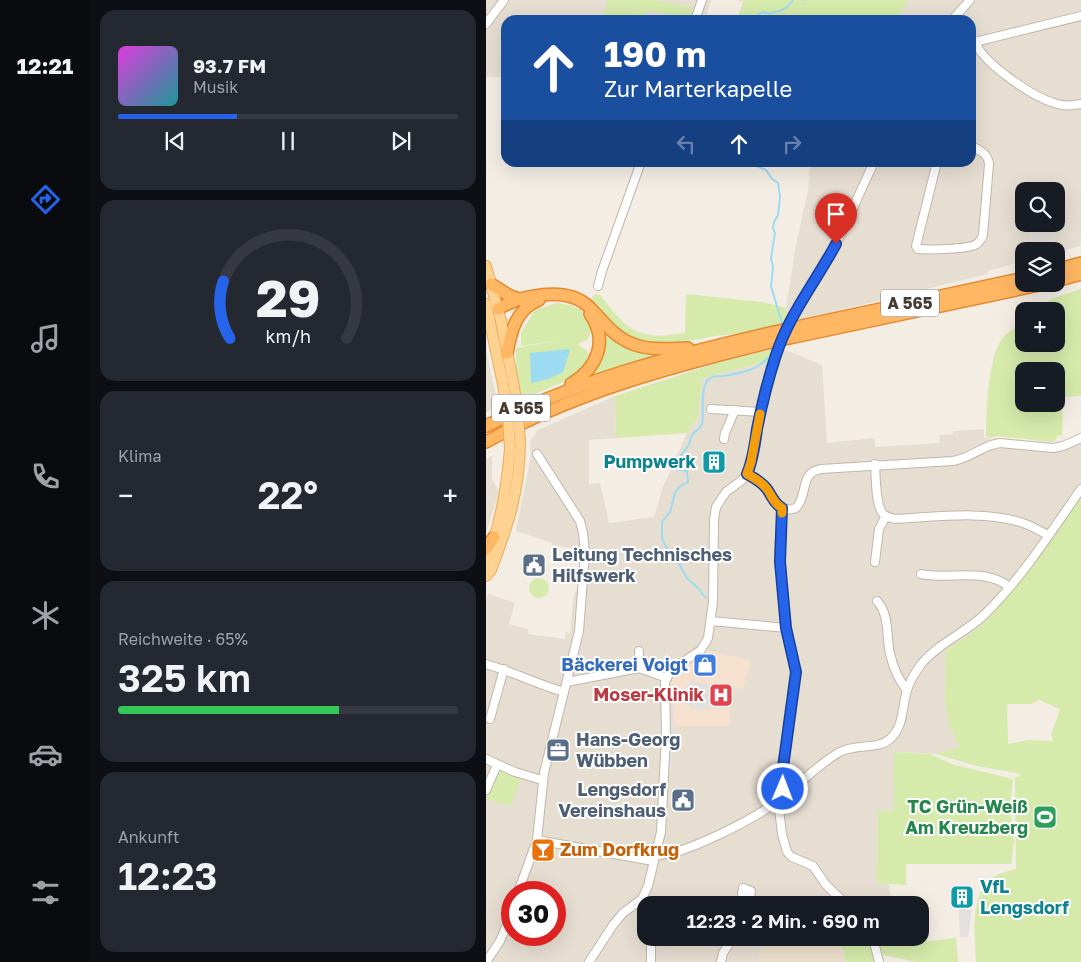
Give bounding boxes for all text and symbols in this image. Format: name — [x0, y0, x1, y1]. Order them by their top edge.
text: 190 m — [604, 33, 706, 75]
icon: ahead — [521, 35, 586, 100]
text: 12:21 — [17, 52, 73, 79]
text: 93.7 FM — [193, 54, 266, 77]
text: Zur Marterkapelle — [604, 75, 792, 102]
text: Musik — [193, 77, 238, 97]
icon: previous — [161, 127, 189, 155]
icon: pause — [274, 127, 302, 155]
icon: next — [387, 127, 415, 155]
icon: left — [672, 130, 700, 158]
icon: ahead — [725, 130, 753, 158]
icon: right — [778, 130, 806, 158]
icon: directions — [28, 182, 63, 217]
map controls — [1015, 182, 1065, 412]
button: search — [1015, 182, 1065, 232]
pin — [815, 193, 857, 244]
icon: arrive — [822, 200, 850, 228]
button: layers — [1015, 242, 1065, 292]
text: 29 — [256, 266, 320, 328]
road number: A 565 — [881, 290, 939, 316]
button: + — [1015, 302, 1065, 352]
icon: music — [28, 321, 63, 356]
text: km/h — [265, 325, 311, 347]
button: − — [1015, 362, 1065, 412]
road number: A 565 — [492, 394, 550, 422]
text: Klima — [118, 446, 162, 466]
building icon: Pumpwerk — [701, 449, 727, 475]
place label: Pumpwerk — [604, 450, 697, 472]
icon: phone — [28, 459, 63, 494]
text: 22° — [258, 472, 318, 517]
text: − — [118, 479, 133, 512]
text: + — [443, 479, 458, 512]
place label: Leitung Technisches Hilfswerk — [552, 543, 732, 586]
public building icon: Leitung Technisches Hilfswerk — [521, 552, 547, 578]
icon: climate — [28, 598, 63, 633]
text: Reichweite · 65% — [118, 629, 248, 649]
shop icon: Bäckerei Voigt — [692, 652, 718, 678]
place label: Bäckerei Voigt — [561, 653, 688, 675]
text: 325 km — [118, 655, 251, 700]
hospital icon: Moser-Klinik — [708, 682, 734, 708]
place label: Moser-Klinik — [593, 683, 705, 705]
place label: Hans-Georg Wübben — [576, 728, 680, 771]
icon: car — [28, 737, 63, 772]
office icon: Hans-Georg Wübben — [545, 737, 571, 763]
position arrow — [756, 762, 808, 814]
place label: Lengsdorf Vereinshaus — [558, 778, 666, 821]
public building icon: Lengsdorf Vereinshaus — [670, 787, 696, 813]
place label: TC Grün-Weiß Am Kreuzberg — [905, 795, 1028, 838]
sports icon: TC Grün-Weiß Am Kreuzberg — [1032, 804, 1058, 830]
text: Ankunft — [118, 827, 180, 847]
bar icon: Zum Dorfkrug — [530, 837, 556, 863]
place label: Zum Dorfkrug — [560, 838, 679, 860]
text: 12:23 — [118, 853, 217, 898]
icon: filters — [28, 875, 63, 910]
place label: VfL Lengsdorf — [980, 875, 1069, 918]
speed limit sign: 30 — [501, 881, 566, 946]
building icon: VfL Lengsdorf — [949, 884, 975, 910]
text: 12:23 · 2 Min. · 690 m — [686, 909, 880, 932]

